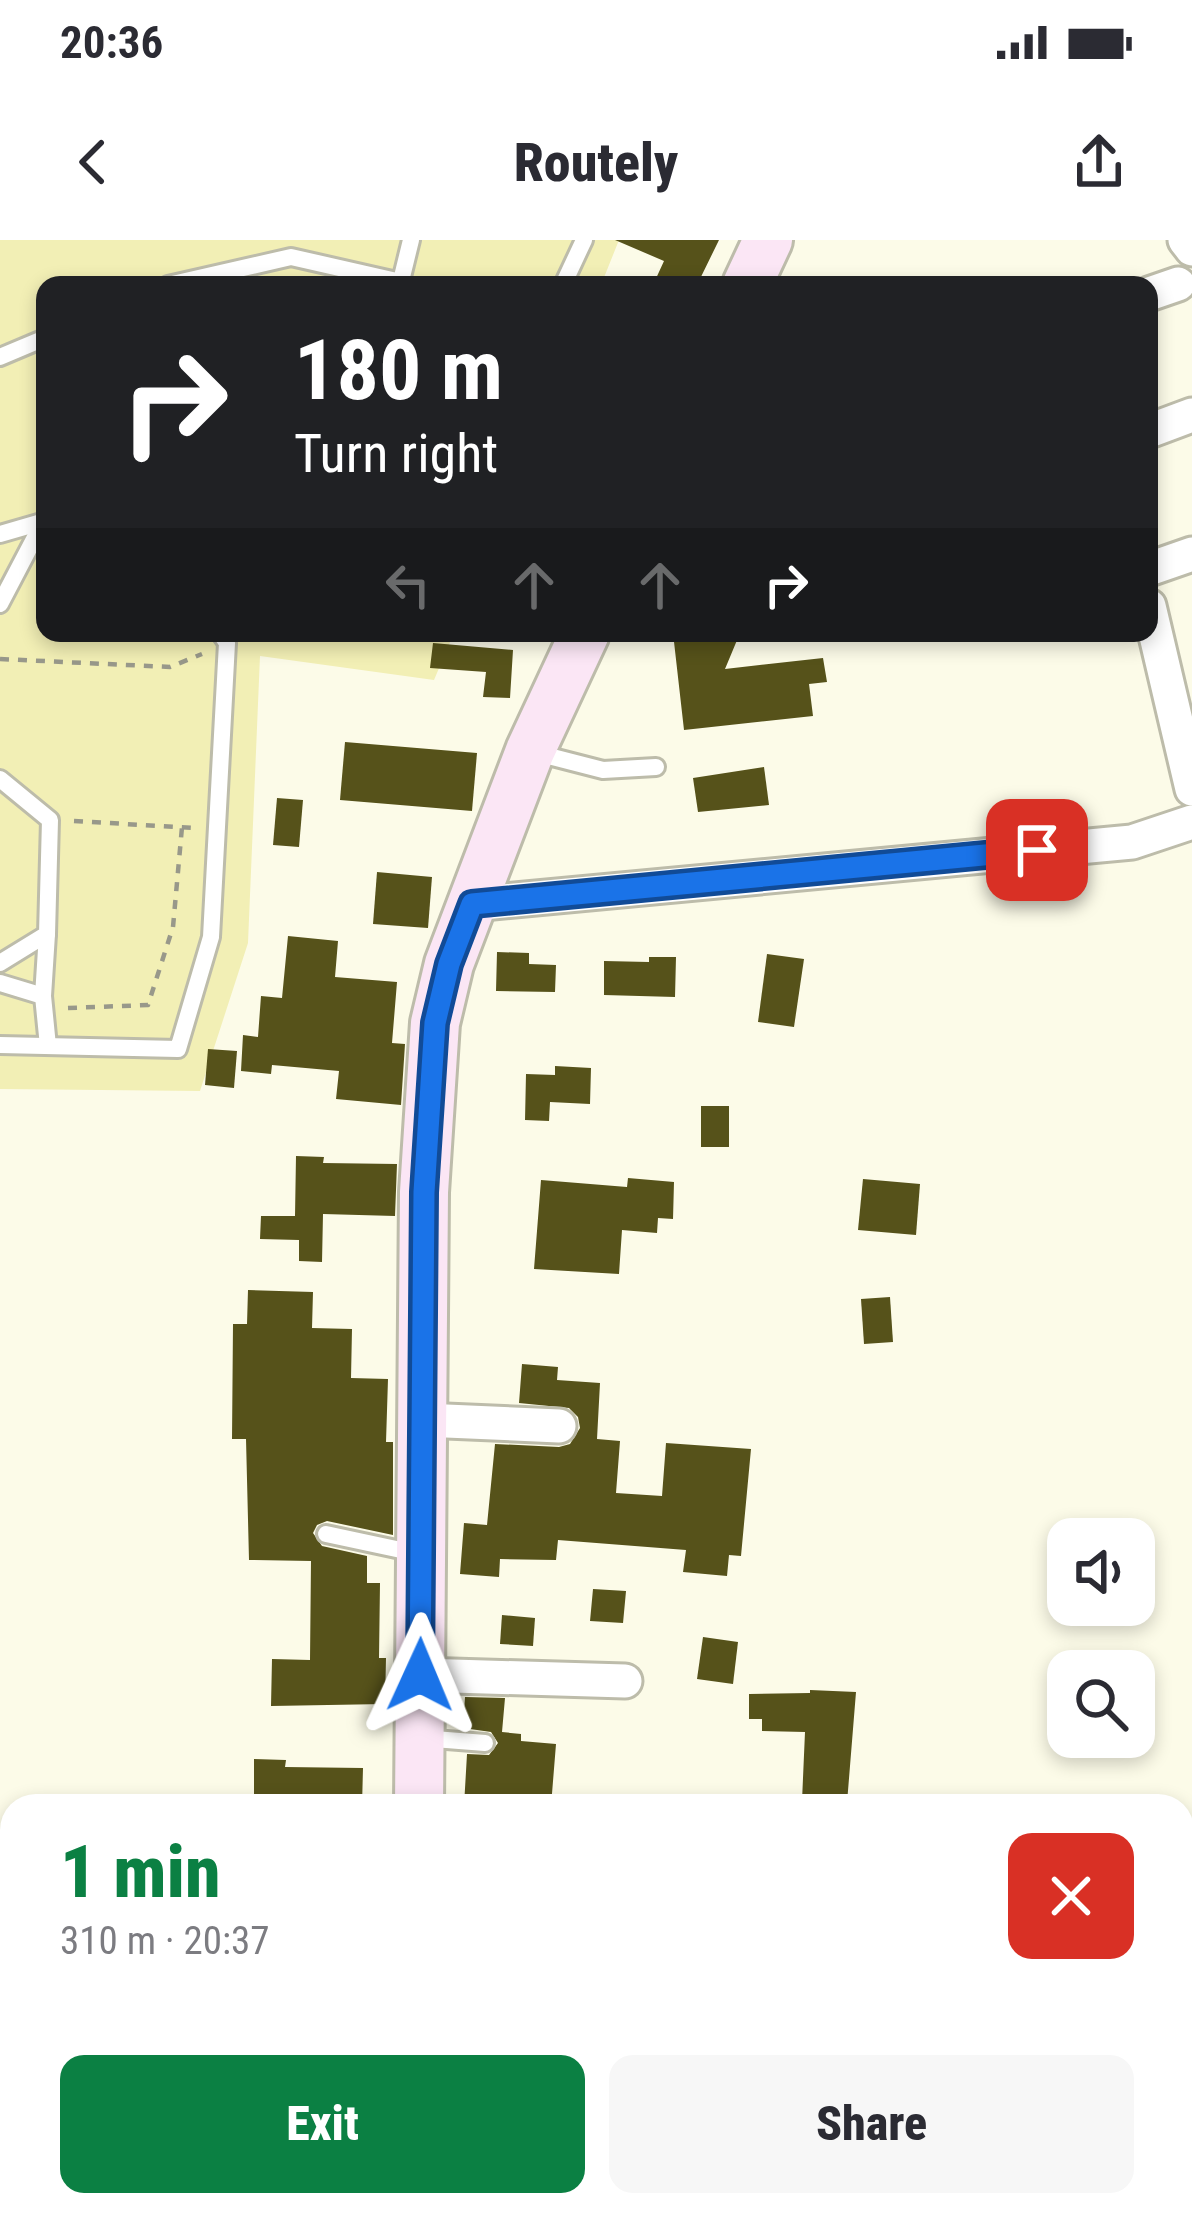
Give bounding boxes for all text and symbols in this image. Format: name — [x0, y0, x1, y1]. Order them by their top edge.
text: 20:36 — [60, 16, 163, 69]
icon: back — [60, 129, 126, 195]
icon: share — [1066, 129, 1132, 195]
text: Routely — [514, 131, 678, 194]
text: 180 m — [294, 321, 503, 420]
icon: right — [96, 324, 252, 480]
text: Turn right — [294, 422, 498, 485]
icon: left — [375, 552, 441, 618]
icon: ahead — [501, 552, 567, 618]
icon: ahead — [627, 552, 693, 618]
icon: right — [753, 552, 819, 618]
pin — [986, 799, 1088, 901]
icon: arrive — [1004, 817, 1070, 883]
map controls — [1047, 1518, 1155, 1758]
button: sound — [1047, 1518, 1155, 1626]
position arrow — [357, 1612, 483, 1738]
button: search — [1047, 1650, 1155, 1758]
text: 1 min — [60, 1830, 221, 1915]
button: close — [1008, 1833, 1134, 1959]
text: 310 m · 20:37 — [60, 1918, 270, 1964]
button: Exit — [60, 2055, 585, 2193]
button: Share — [609, 2055, 1134, 2193]

